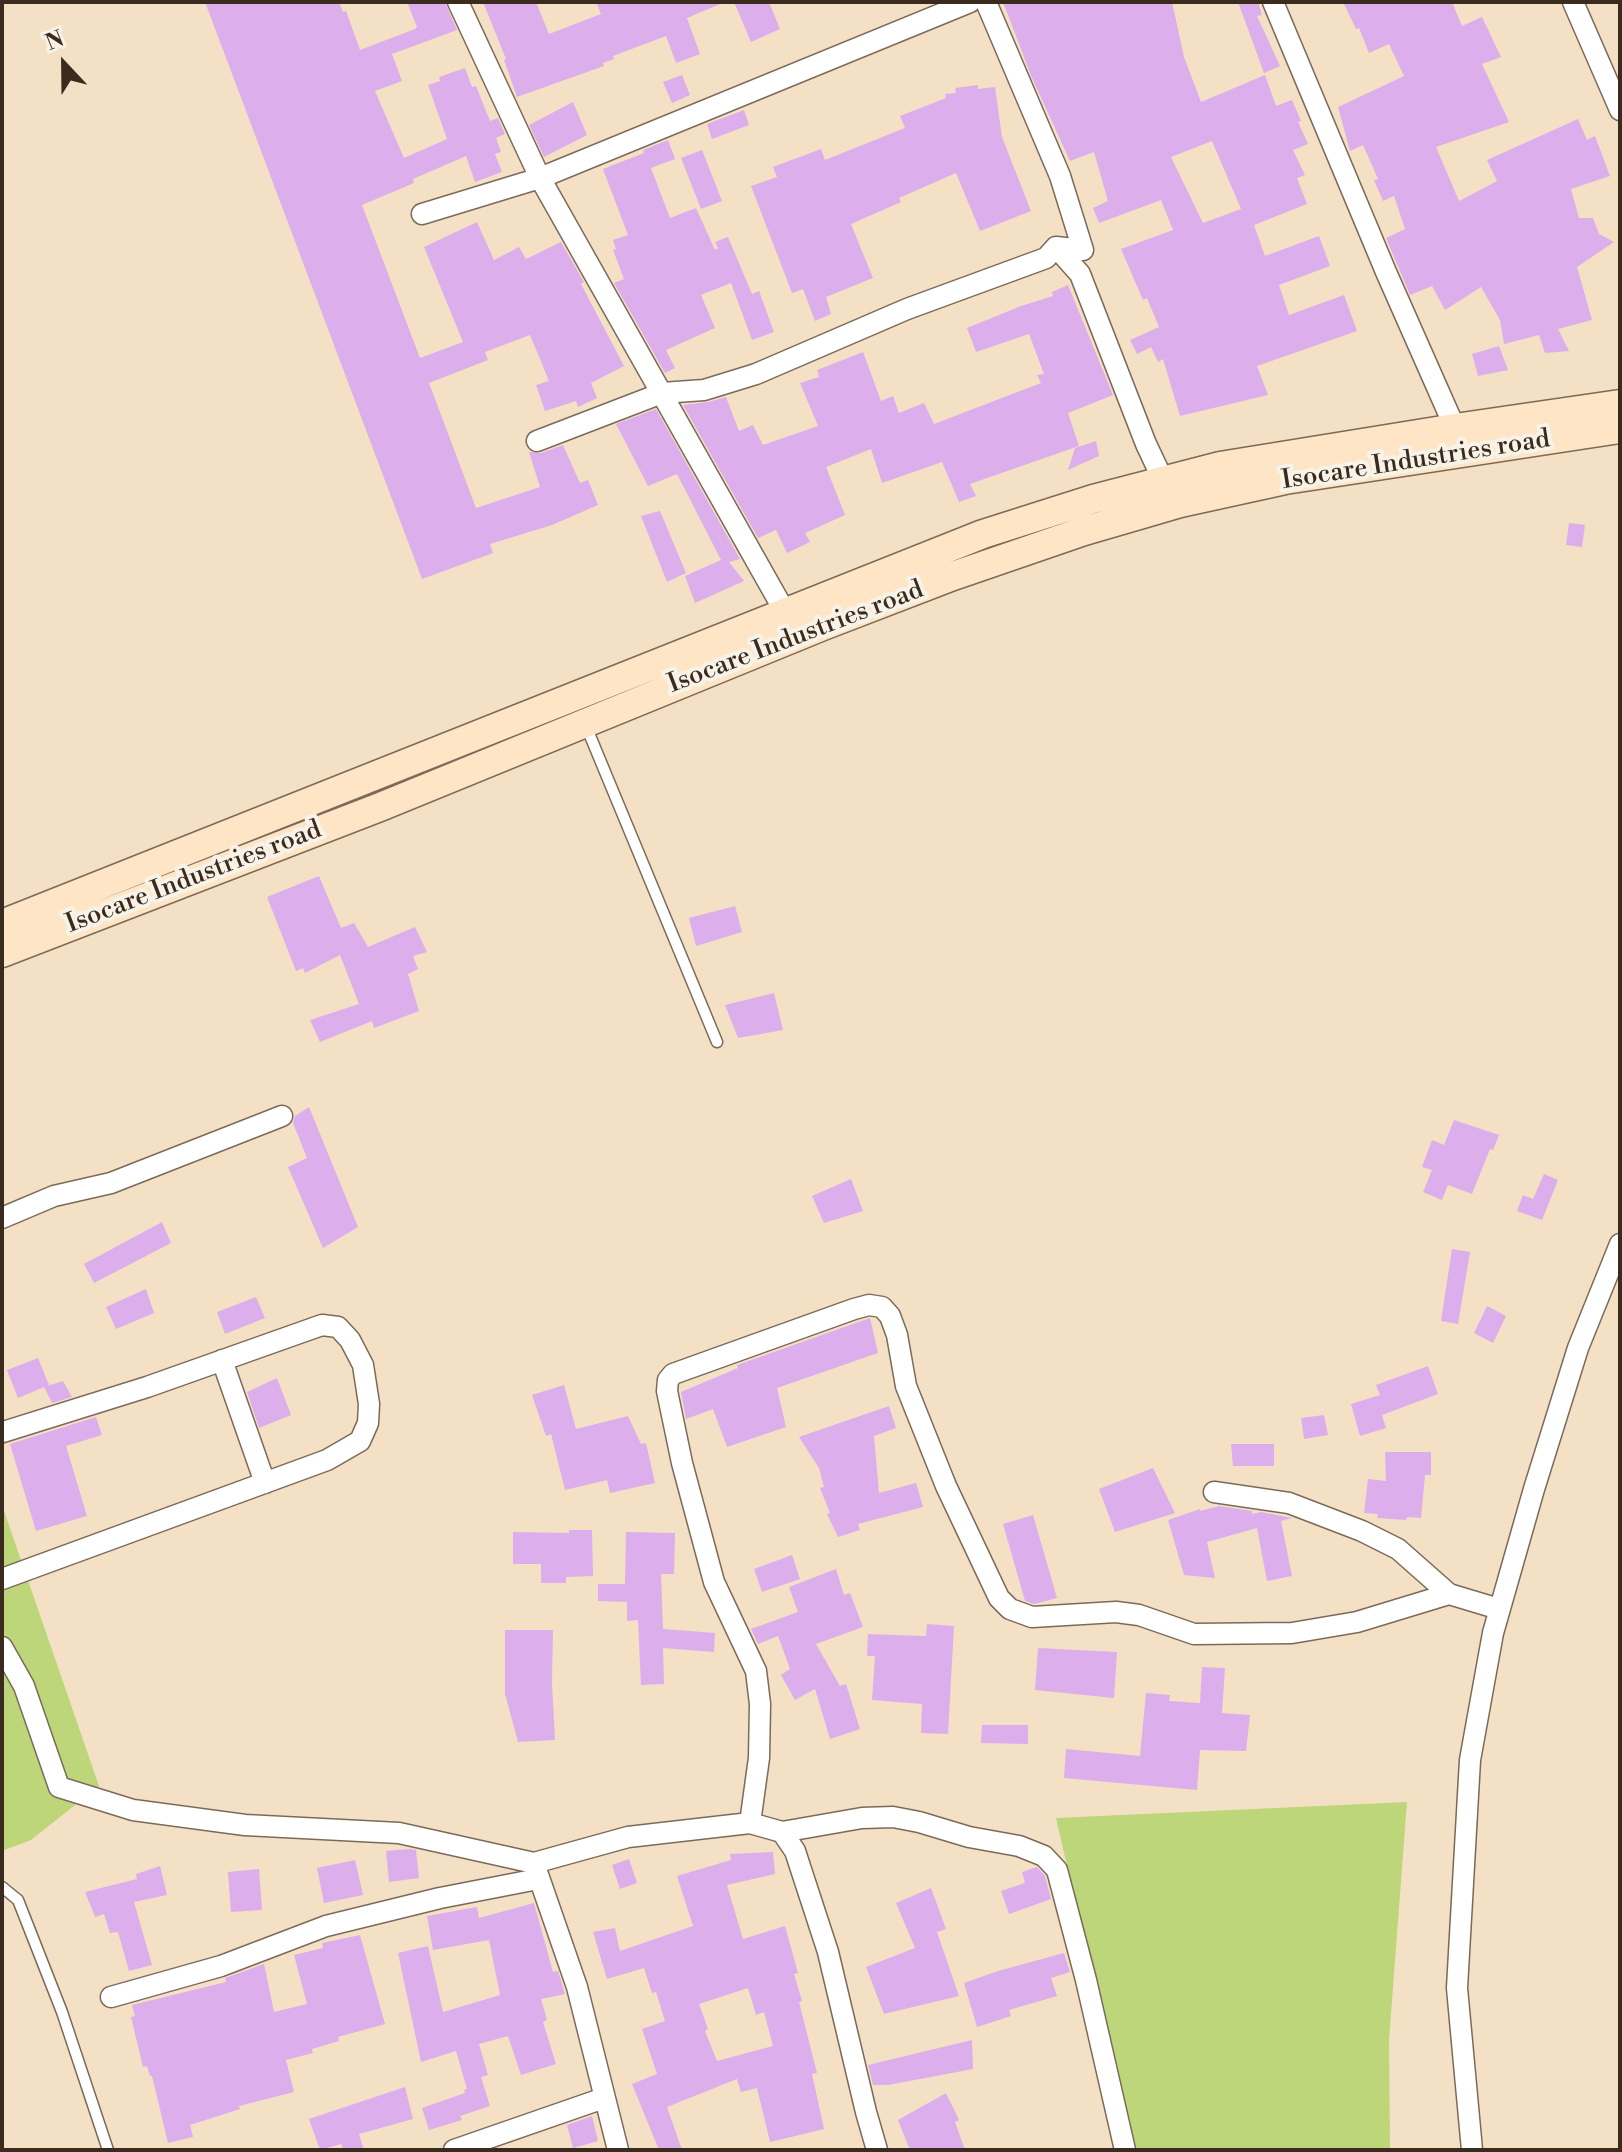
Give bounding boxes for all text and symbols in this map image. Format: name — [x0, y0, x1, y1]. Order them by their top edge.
north arrow — [24, 24, 104, 104]
text: N — [42, 26, 68, 57]
street label: Isocare Industries road — [1280, 424, 1552, 498]
street label: Isocare Industries road — [664, 575, 928, 701]
street label: Isocare Industries road — [62, 815, 326, 941]

